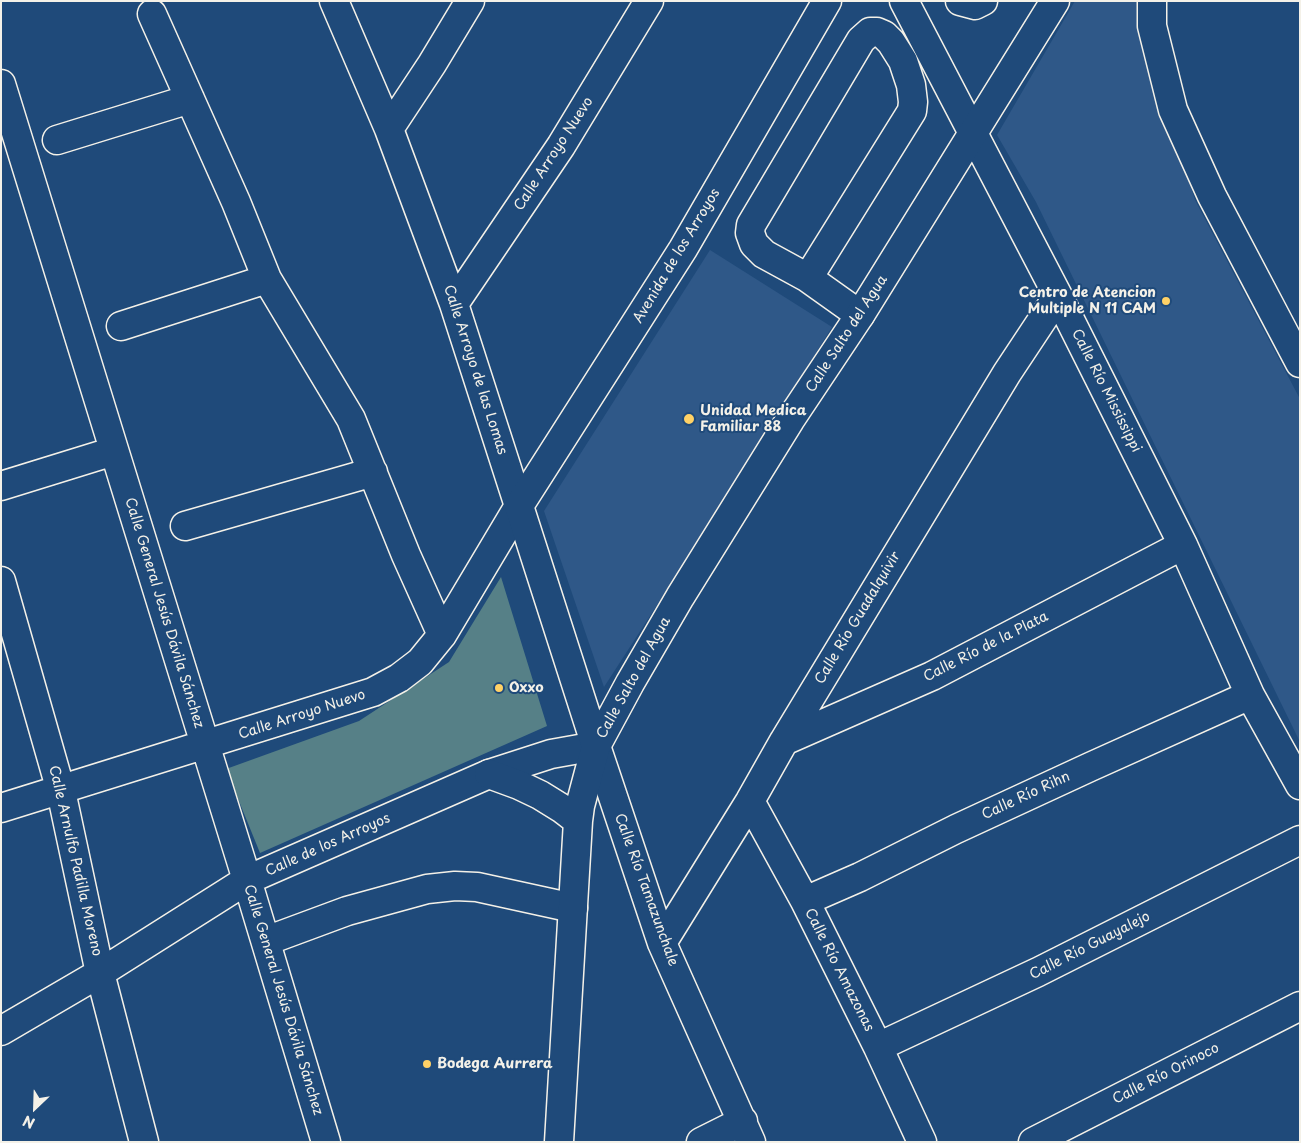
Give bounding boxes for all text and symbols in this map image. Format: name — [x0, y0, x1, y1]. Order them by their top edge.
street label: Calle Arroyo Nuevo — [511, 94, 597, 214]
street label: Avenida de los Arroyos — [630, 186, 724, 326]
street label: Calle Salto del Agua — [803, 272, 891, 396]
street label: Calle Arroyo de las Lomas — [440, 283, 510, 457]
place label: Centro de Atencion Multiple N 11 CAM — [1019, 285, 1156, 318]
marker: Centro de Atencion Multiple N 11 CAM — [1160, 295, 1172, 307]
street label: Calle Río Mississippi — [1068, 326, 1144, 456]
place label: Unidad Medica Familiar 88 — [700, 403, 806, 436]
marker: Unidad Medica Familiar 88 — [682, 412, 696, 426]
street label: Calle General Jesús Dávila Sánchez — [121, 496, 207, 730]
street label: Calle Río Guadalquivir — [812, 549, 904, 687]
street label: Calle Río de la Plata — [921, 608, 1051, 686]
street label: Calle Salto del Agua — [594, 614, 674, 742]
place label: Oxxo — [509, 680, 543, 696]
marker: Oxxo — [493, 682, 505, 694]
street label: Calle Arroyo Nuevo — [236, 687, 368, 743]
street label: Calle Arnulfo Padilla Moreno — [45, 764, 105, 958]
street label: Calle Río Rihn — [979, 768, 1073, 824]
street label: Calle de los Arroyos — [263, 810, 393, 880]
street label: Calle Río Tamazunchale — [610, 811, 682, 969]
street label: Calle General Jesús Dávila Sánchez — [240, 883, 326, 1117]
street label: Calle Río Amazonas — [801, 906, 877, 1034]
street label: Calle Río Guayalejo — [1027, 908, 1153, 984]
street label: Calle Río Orinoco — [1110, 1040, 1222, 1108]
place label: Bodega Aurrera — [437, 1056, 553, 1072]
marker: Bodega Aurrera — [421, 1058, 433, 1070]
north arrow — [10, 1083, 60, 1133]
text: N — [19, 1110, 38, 1134]

